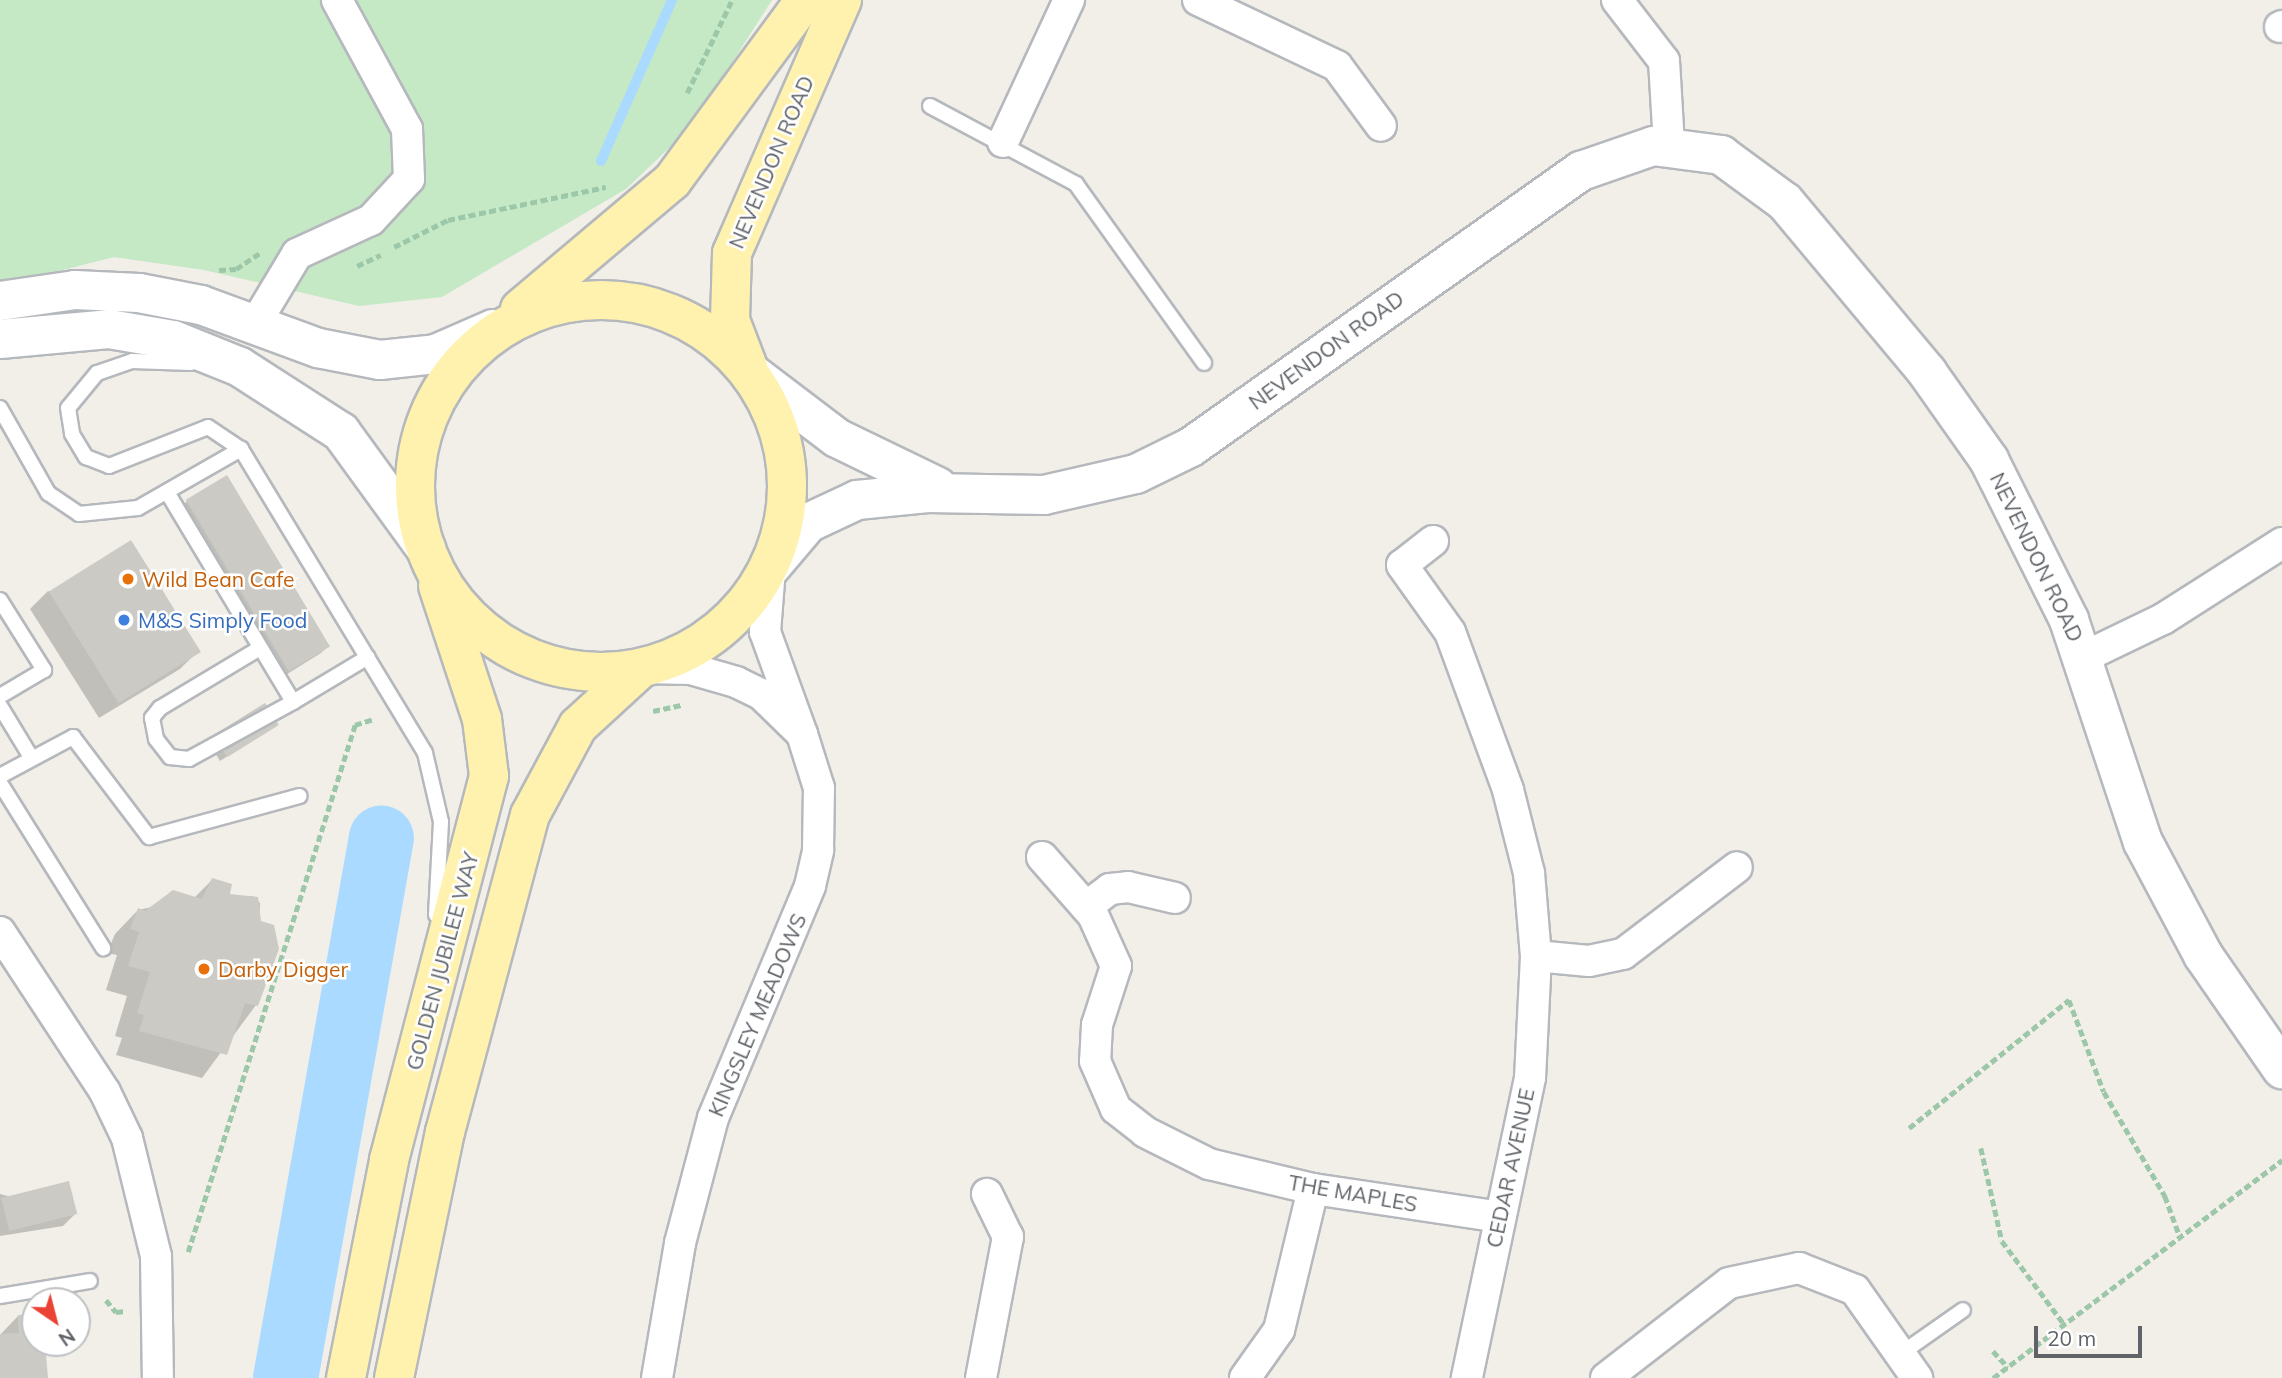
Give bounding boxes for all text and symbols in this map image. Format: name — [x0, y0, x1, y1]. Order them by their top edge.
street label: NEVENDON ROAD — [723, 72, 819, 252]
street label: NEVENDON ROAD — [1244, 285, 1408, 415]
street label: NEVENDON ROAD — [1985, 468, 2089, 646]
place label: Wild Bean Cafe — [142, 566, 294, 592]
marker: Wild Bean Cafe — [120, 571, 136, 587]
place label: M&S Simply Food — [138, 607, 307, 633]
marker: M&S Simply Food — [116, 612, 132, 628]
street label: GOLDEN JUBILEE WAY — [401, 849, 483, 1073]
street label: KINGSLEY MEADOWS — [703, 910, 811, 1120]
place label: Darby Digger — [218, 956, 348, 982]
marker: Darby Digger — [196, 961, 212, 977]
street label: CEDAR AVENUE — [1481, 1086, 1539, 1250]
street label: THE MAPLES — [1287, 1169, 1419, 1217]
north arrow — [21, 1287, 91, 1357]
scale bar — [2037, 1312, 2146, 1356]
text: N — [54, 1324, 80, 1352]
text: 20 m — [2047, 1325, 2096, 1351]

